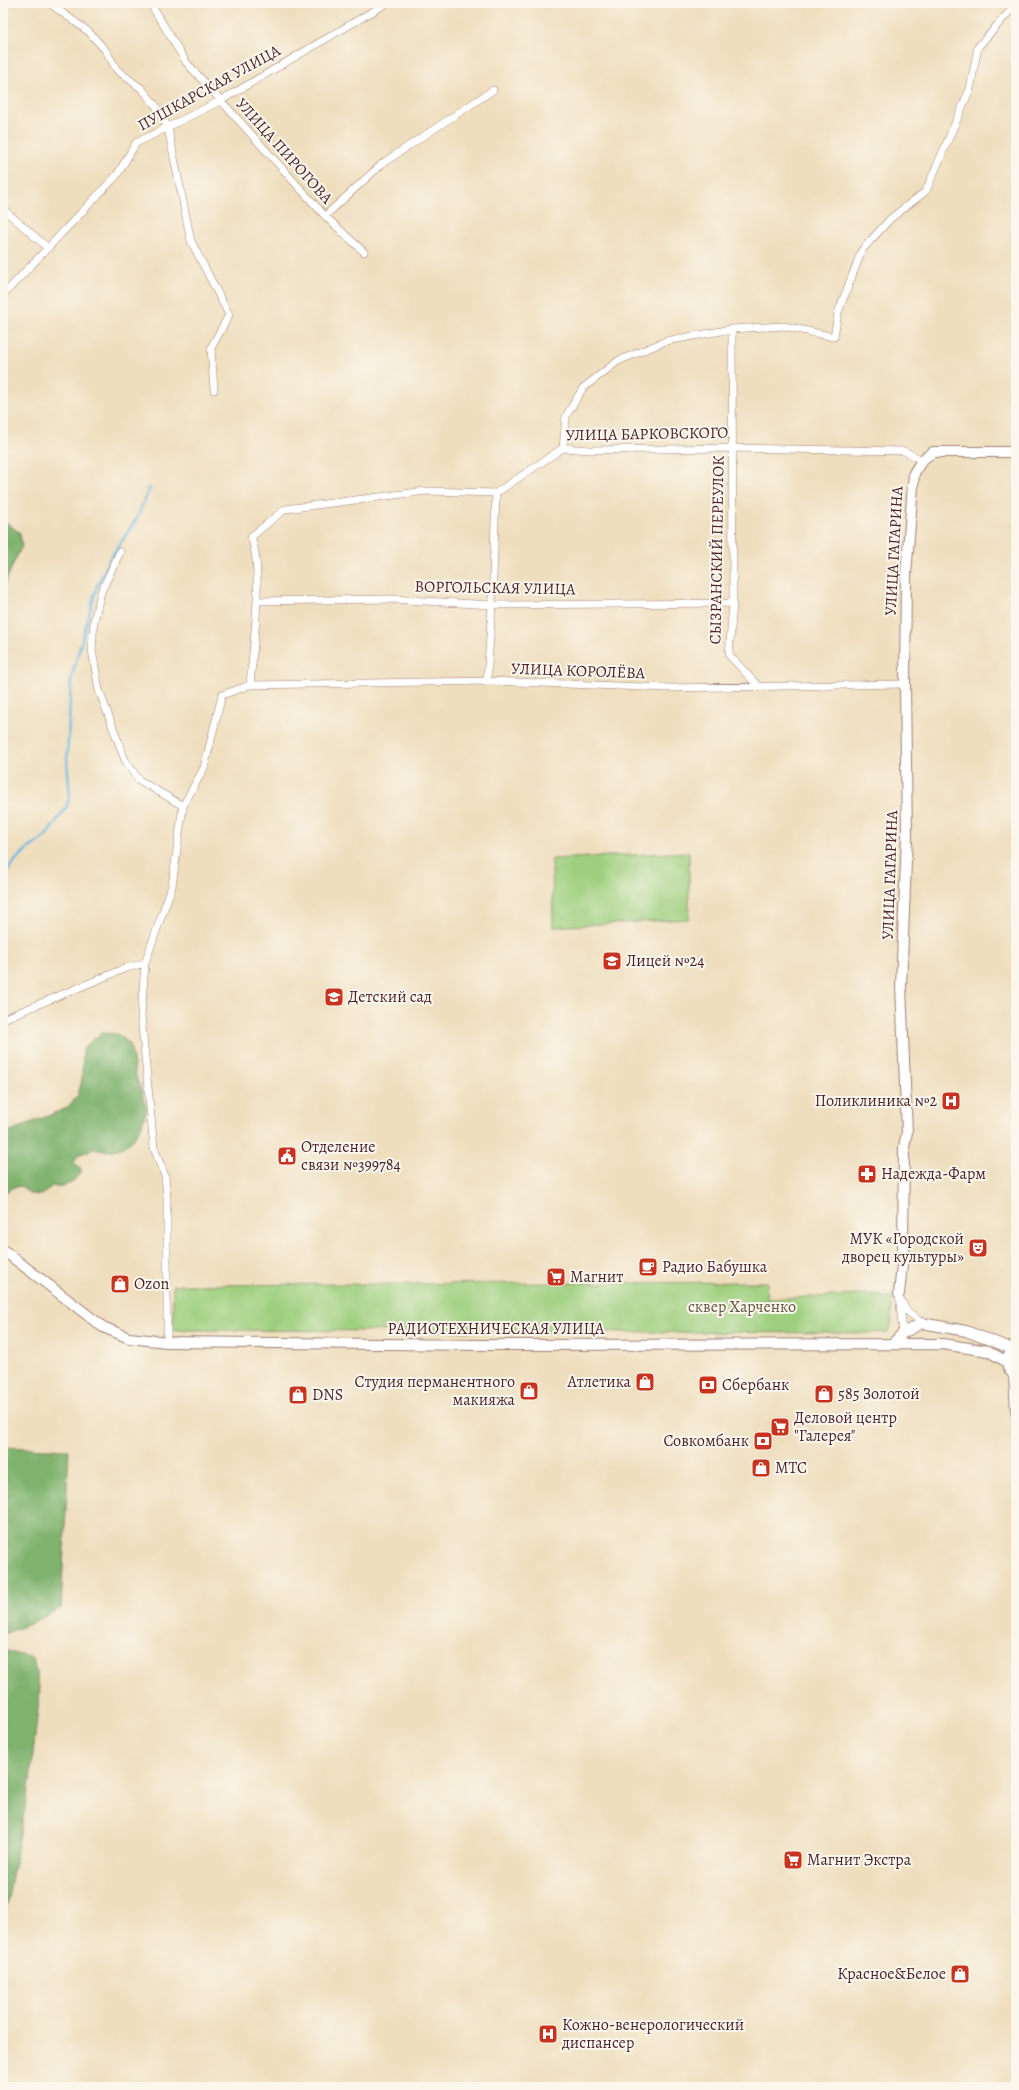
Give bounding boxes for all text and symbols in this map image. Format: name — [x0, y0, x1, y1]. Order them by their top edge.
street label: ПУШКАРСКАЯ УЛИЦА — [134, 39, 285, 136]
street label: УЛИЦА ПИРОГОВА — [230, 93, 338, 209]
street label: УЛИЦА БАРКОВСКОГО — [565, 422, 729, 446]
street label: СЫЗРАНСКИЙ ПЕРЕУЛОК — [704, 455, 730, 645]
street label: УЛИЦА ГАГАРИНА — [880, 485, 908, 616]
street label: ВОРГОЛЬСКАЯ УЛИЦА — [414, 576, 576, 600]
street label: УЛИЦА КОРОЛЁВА — [511, 658, 646, 684]
street label: УЛИЦА ГАГАРИНА — [877, 809, 903, 940]
school or university icon: Лицей №24 — [601, 950, 623, 972]
place label: Лицей №24 — [626, 950, 704, 972]
school or university icon: Детский сад — [323, 986, 345, 1008]
place label: Детский сад — [348, 986, 432, 1008]
place label: Поликлиника №2 — [815, 1090, 937, 1112]
hospital icon: Поликлиника №2 — [940, 1090, 962, 1112]
place label: Отделение связи №399784 — [301, 1136, 401, 1176]
public building icon: Отделение связи №399784 — [276, 1145, 298, 1167]
pharmacy icon: Надежда-Фарм — [856, 1163, 878, 1185]
place label: Надежда-Фарм — [881, 1163, 986, 1185]
place label: МУК «Городской дворец культуры» — [841, 1228, 964, 1268]
theatre icon: МУК «Городской дворец культуры» — [967, 1237, 989, 1259]
cafe icon: Радио Бабушка — [637, 1256, 659, 1278]
place label: Радио Бабушка — [662, 1256, 768, 1278]
supermarket icon: Магнит — [545, 1266, 567, 1288]
place label: Магнит — [570, 1266, 623, 1288]
shop icon: Ozon — [109, 1273, 131, 1295]
place label: Ozon — [134, 1273, 169, 1295]
park label: сквер Харченко — [688, 1296, 796, 1318]
street label: РАДИОТЕХНИЧЕСКАЯ УЛИЦА — [388, 1318, 605, 1340]
place label: Студия перманентного макияжа — [354, 1371, 516, 1411]
place label: Атлетика — [566, 1371, 632, 1393]
shop icon: Атлетика — [634, 1371, 656, 1393]
bank icon: Сбербанк — [697, 1374, 719, 1396]
place label: Сбербанк — [722, 1374, 789, 1396]
shop icon: Студия перманентного макияжа — [518, 1380, 540, 1402]
shop icon: 585 Золотой — [813, 1383, 835, 1405]
place label: 585 Золотой — [838, 1383, 920, 1405]
shop icon: DNS — [287, 1384, 309, 1406]
place label: DNS — [312, 1384, 343, 1406]
place label: Деловой центр "Галерея" — [794, 1407, 897, 1447]
supermarket icon: Деловой центр "Галерея" — [769, 1416, 791, 1438]
place label: Совкомбанк — [663, 1430, 749, 1452]
bank icon: Совкомбанк — [752, 1430, 774, 1452]
shop icon: МТС — [750, 1457, 772, 1479]
place label: МТС — [775, 1457, 807, 1479]
supermarket icon: Магнит Экстра — [782, 1849, 804, 1871]
place label: Магнит Экстра — [807, 1849, 912, 1871]
place label: Красное&Белое — [837, 1963, 946, 1985]
shop icon: Красное&Белое — [949, 1963, 971, 1985]
place label: Кожно-венерологический диспансер — [561, 2014, 744, 2054]
hospital icon: Кожно-венерологический диспансер — [537, 2023, 559, 2045]

